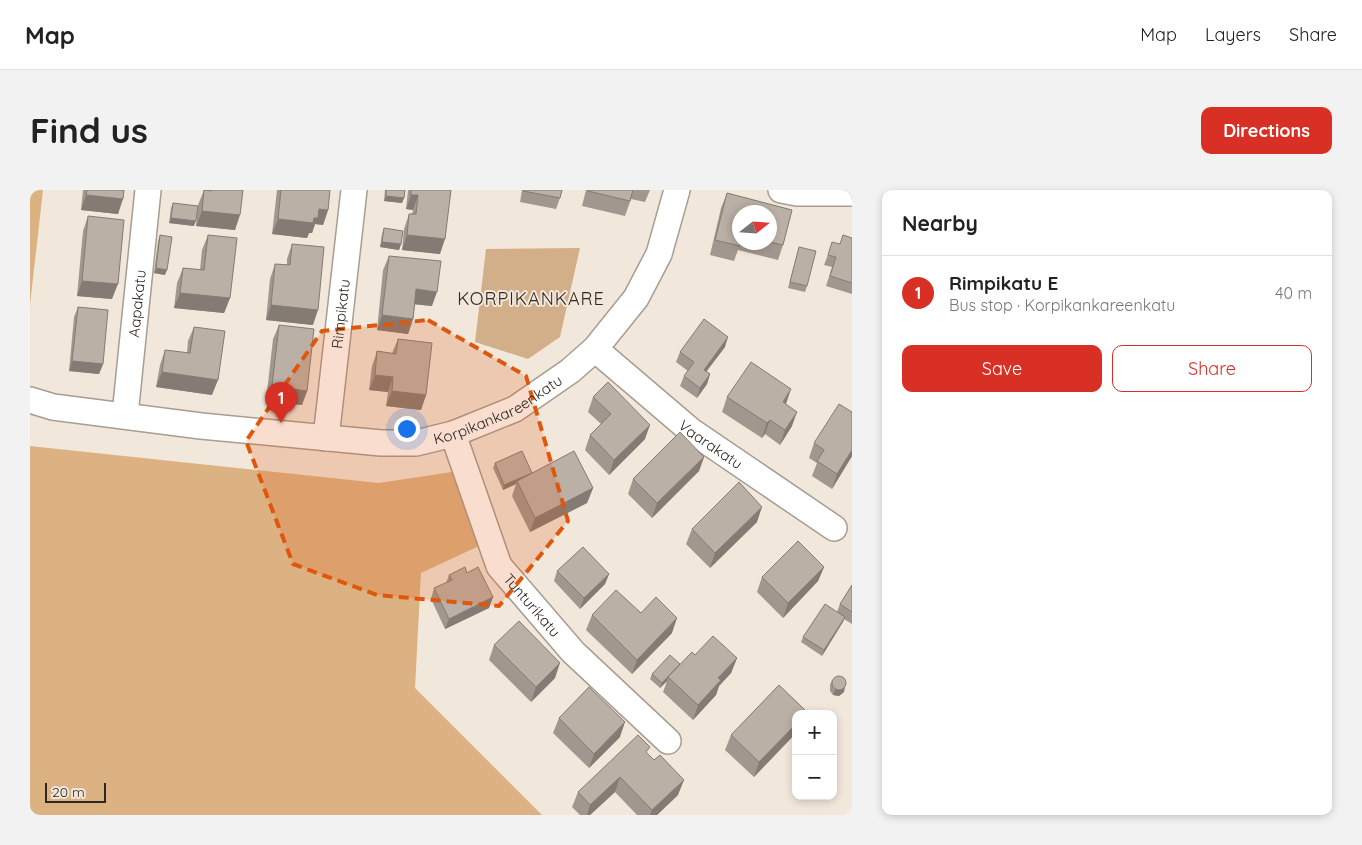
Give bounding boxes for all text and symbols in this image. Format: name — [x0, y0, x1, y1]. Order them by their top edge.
text: Map — [25, 20, 75, 50]
text: Map — [1140, 23, 1177, 46]
text: Layers — [1205, 23, 1261, 46]
text: Share — [1289, 23, 1337, 46]
button: Directions — [1201, 107, 1332, 154]
text: Find us — [30, 108, 148, 152]
north arrow — [732, 205, 777, 250]
text: Nearby — [902, 210, 978, 236]
street label: Aapakatu — [123, 269, 149, 338]
text: Rimpikatu E — [949, 271, 1058, 295]
street label: Rimpikatu — [327, 278, 353, 350]
text: 1 — [915, 283, 921, 303]
text: 40 m — [1275, 283, 1312, 303]
district label: KORPIKANKARE — [457, 287, 605, 310]
text: Bus stop · Korpikankareenkatu — [949, 295, 1175, 315]
button: Save — [902, 345, 1102, 392]
button: Share — [1112, 345, 1312, 392]
street label: Korpikankareenkatu — [431, 370, 565, 448]
pin: 1 — [265, 382, 297, 423]
street label: Vaarakatu — [675, 415, 747, 473]
your location — [394, 416, 420, 442]
street label: Tunturikatu — [500, 569, 565, 641]
map controls — [792, 710, 837, 800]
button: + — [792, 710, 837, 755]
button: − — [792, 755, 837, 800]
scale bar — [45, 780, 106, 803]
text: 20 m — [52, 783, 85, 801]

